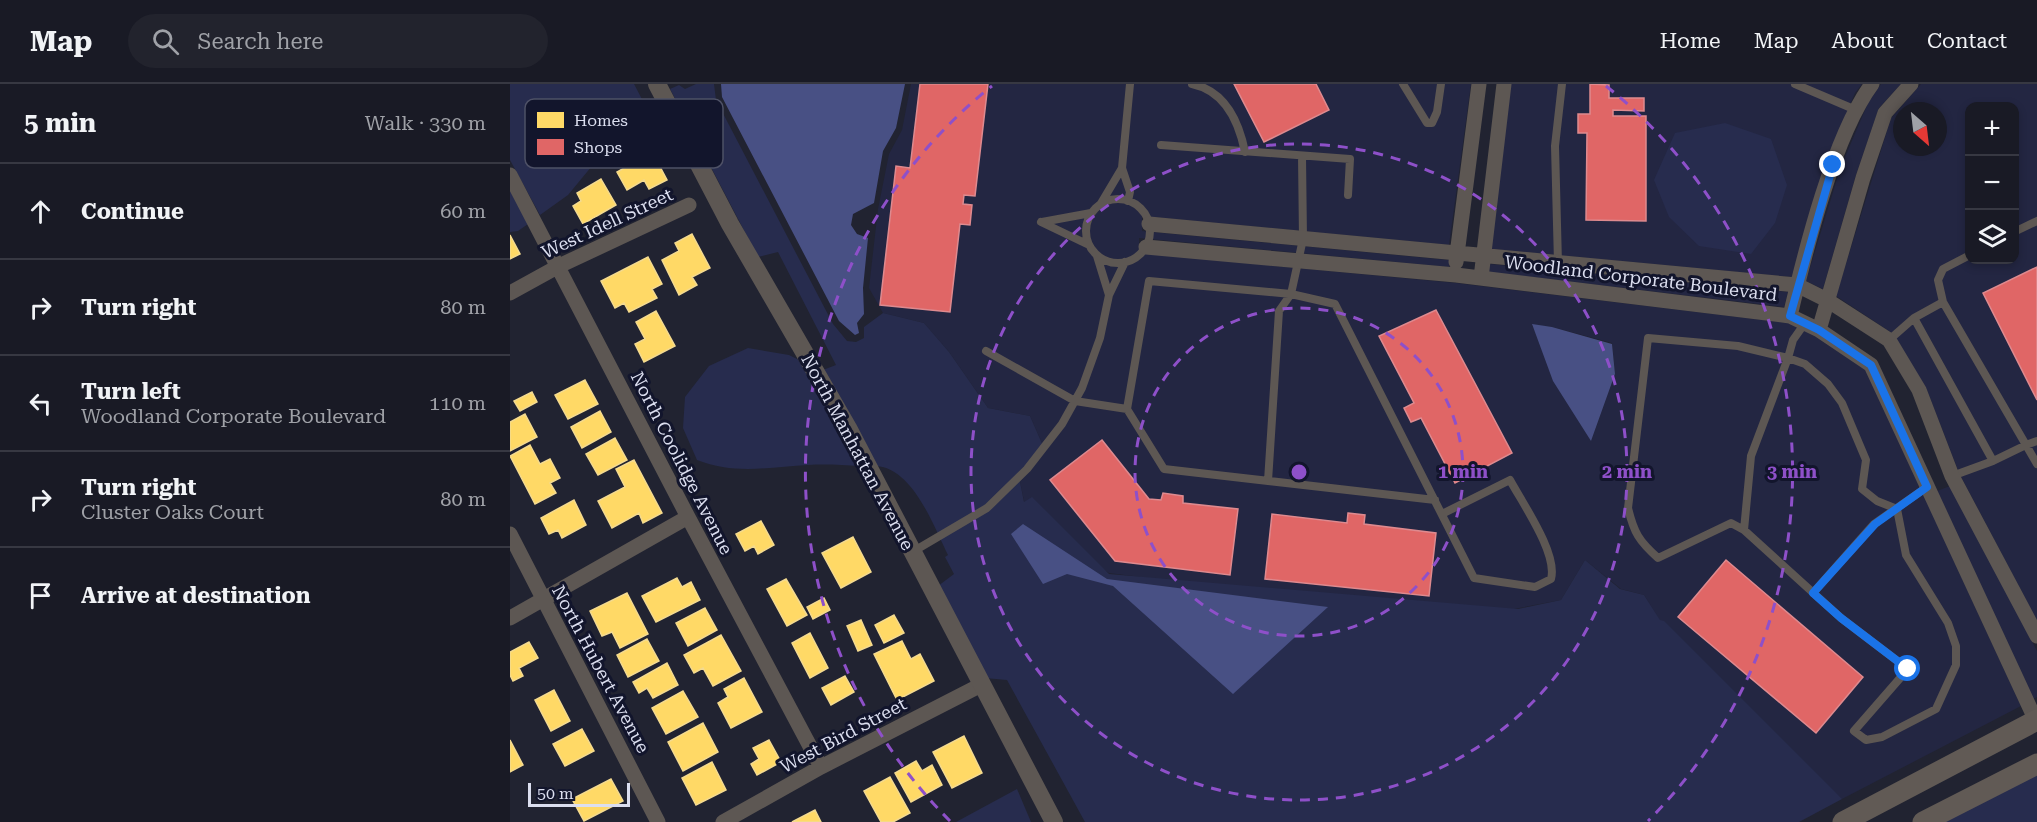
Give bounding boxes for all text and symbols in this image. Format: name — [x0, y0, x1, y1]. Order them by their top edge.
search box — [128, 14, 548, 68]
text: Map — [30, 25, 92, 58]
icon: search — [149, 25, 182, 58]
text: Search here — [197, 29, 323, 54]
text: Home — [1660, 29, 1721, 53]
text: Map — [1754, 29, 1799, 53]
text: About — [1832, 29, 1894, 53]
text: Contact — [1927, 29, 2007, 53]
legend — [525, 99, 723, 168]
north arrow — [1893, 102, 1947, 156]
map controls — [1965, 102, 2019, 264]
button: + — [1965, 102, 2019, 156]
text: 5 min — [24, 108, 96, 138]
text: Walk · 330 m — [365, 111, 486, 135]
text: Homes — [574, 111, 628, 130]
text: Shops — [574, 138, 623, 157]
route end — [1819, 151, 1845, 177]
button: − — [1965, 156, 2019, 210]
street label: West Idell Street — [538, 183, 676, 263]
icon: ahead — [24, 195, 57, 228]
text: Continue — [81, 199, 184, 224]
text: 60 m — [440, 199, 486, 223]
button: layers — [1965, 210, 2019, 264]
street label: Woodland Corporate Boulevard — [1504, 251, 1779, 305]
icon: right — [24, 291, 57, 324]
text: Turn right — [81, 295, 196, 320]
text: 80 m — [440, 295, 486, 319]
street label: North Manhattan Avenue — [797, 350, 919, 554]
street label: North Coolidge Avenue — [627, 368, 737, 558]
text: Turn left — [81, 379, 181, 404]
icon: left — [24, 387, 57, 420]
text: 110 m — [429, 391, 486, 415]
text: Woodland Corporate Boulevard — [81, 404, 386, 428]
text: 1 min — [1438, 461, 1488, 482]
text: 2 min — [1602, 461, 1652, 482]
text: 3 min — [1767, 461, 1817, 482]
centre of rings — [1289, 462, 1309, 482]
text: Turn right — [81, 475, 196, 500]
icon: right — [24, 483, 57, 516]
text: 80 m — [440, 487, 486, 511]
text: Cluster Oaks Court — [81, 500, 264, 524]
icon: arrive — [24, 579, 57, 612]
street label: North Hubert Avenue — [548, 582, 654, 757]
text: Arrive at destination — [81, 583, 310, 608]
route start — [1894, 655, 1920, 681]
street label: West Bird Street — [776, 693, 910, 777]
scale bar — [528, 780, 630, 808]
text: 50 m — [537, 784, 574, 803]

